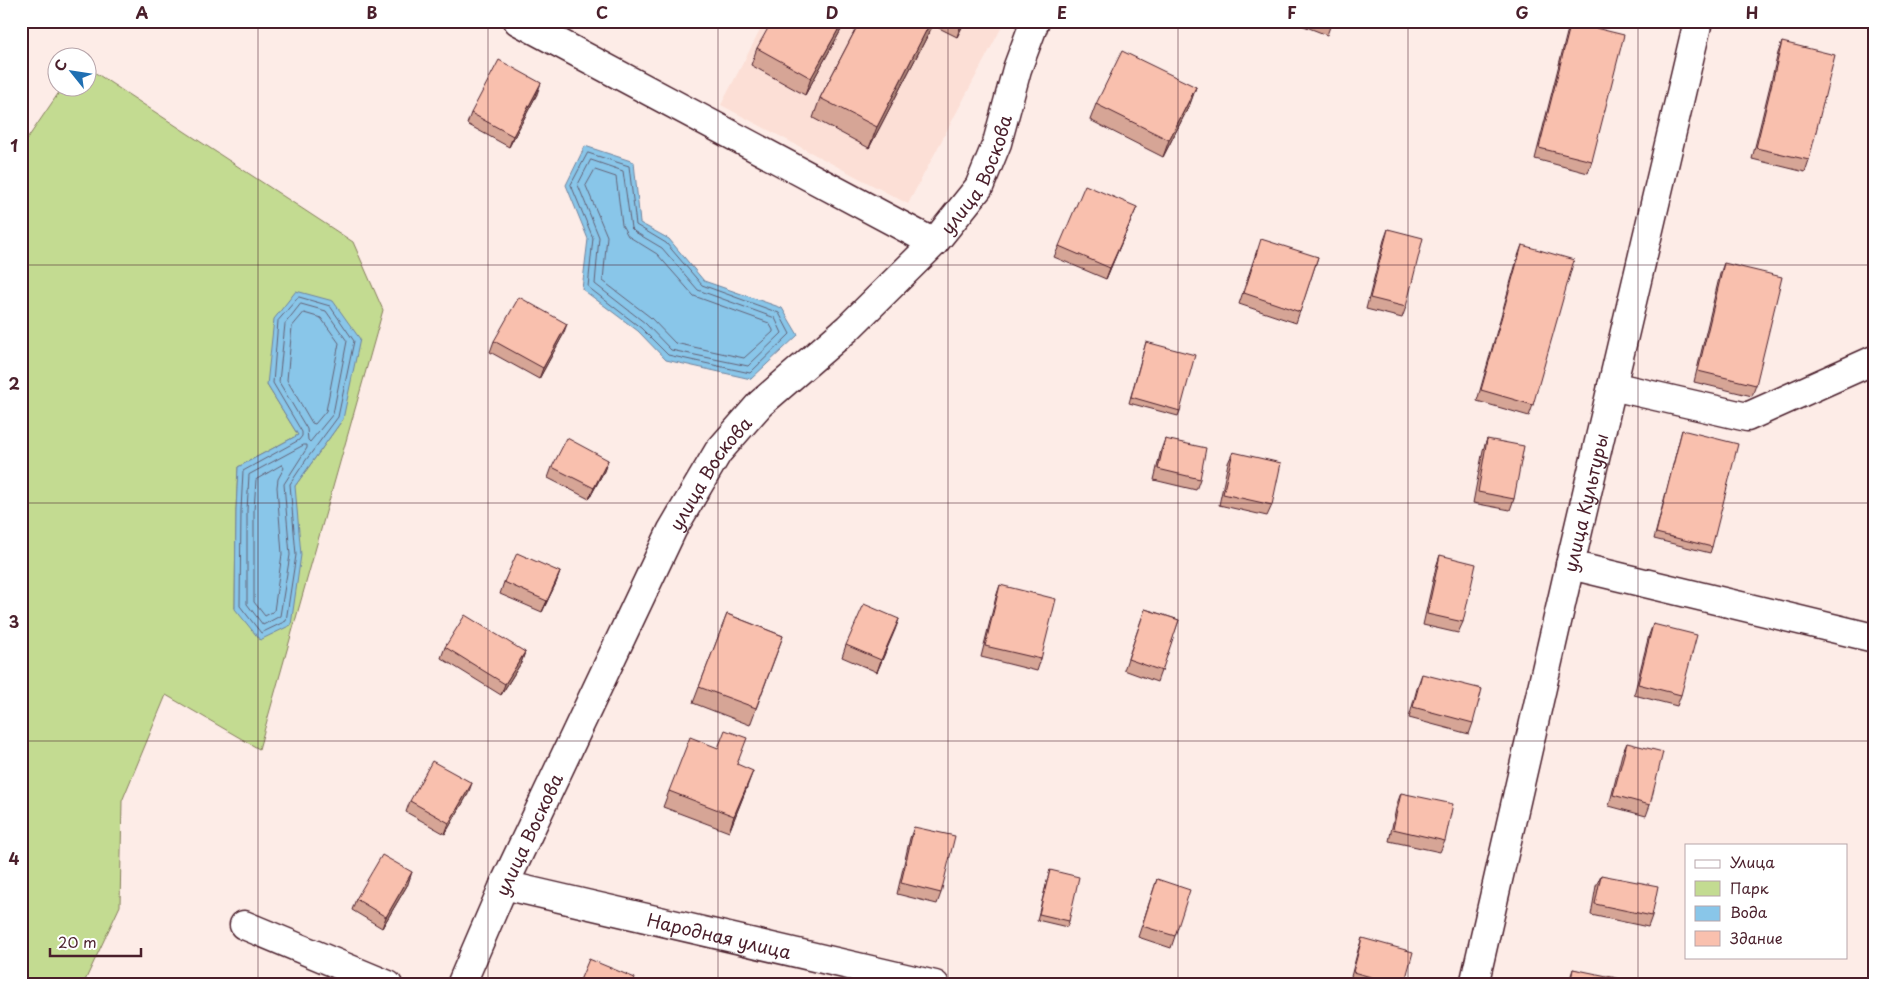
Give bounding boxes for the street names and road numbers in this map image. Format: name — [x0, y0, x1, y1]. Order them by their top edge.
street label: улица Воскова — [933, 111, 1018, 239]
street label: улица Воскова — [661, 409, 758, 535]
street label: улица Культуры — [1555, 431, 1614, 574]
street label: улица Воскова — [488, 768, 569, 900]
street label: Народная улица — [644, 905, 795, 965]

